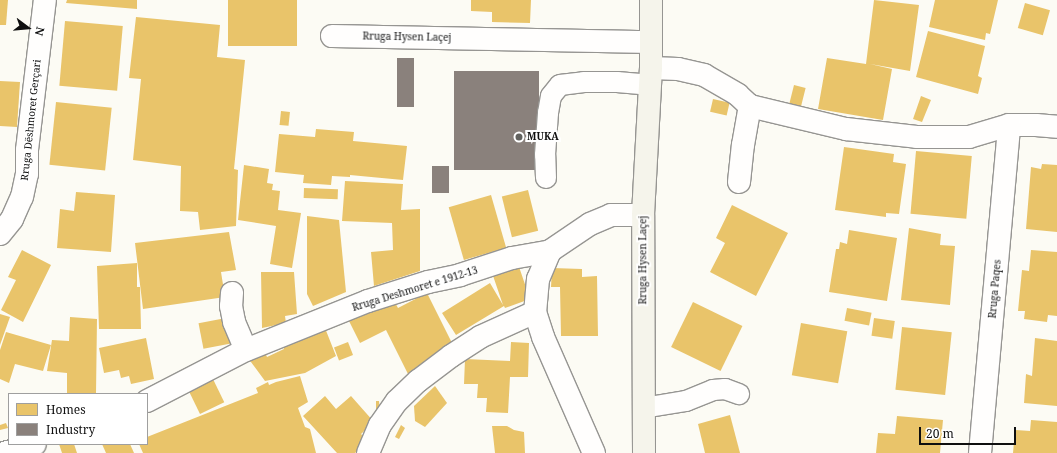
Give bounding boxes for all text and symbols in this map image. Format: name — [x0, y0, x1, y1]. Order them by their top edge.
north arrow — [8, 8, 48, 48]
text: N — [32, 25, 48, 38]
street label: Rruga Hysen Laçej — [362, 30, 452, 44]
street label: Rruga Dëshmoret Gerçari — [19, 59, 43, 181]
place label: MUKA — [527, 131, 559, 143]
marker: MUKA — [514, 132, 524, 142]
street label: Rruga Hysen Laçej — [637, 216, 649, 304]
street label: Rruga Paqes — [986, 259, 1004, 319]
street label: Rruga Deshmoret e 1912-13 — [351, 264, 479, 314]
legend — [8, 393, 148, 445]
text: Homes — [46, 401, 86, 418]
scale bar — [921, 419, 1018, 445]
text: Industry — [46, 421, 95, 438]
text: 20 m — [926, 425, 954, 442]

